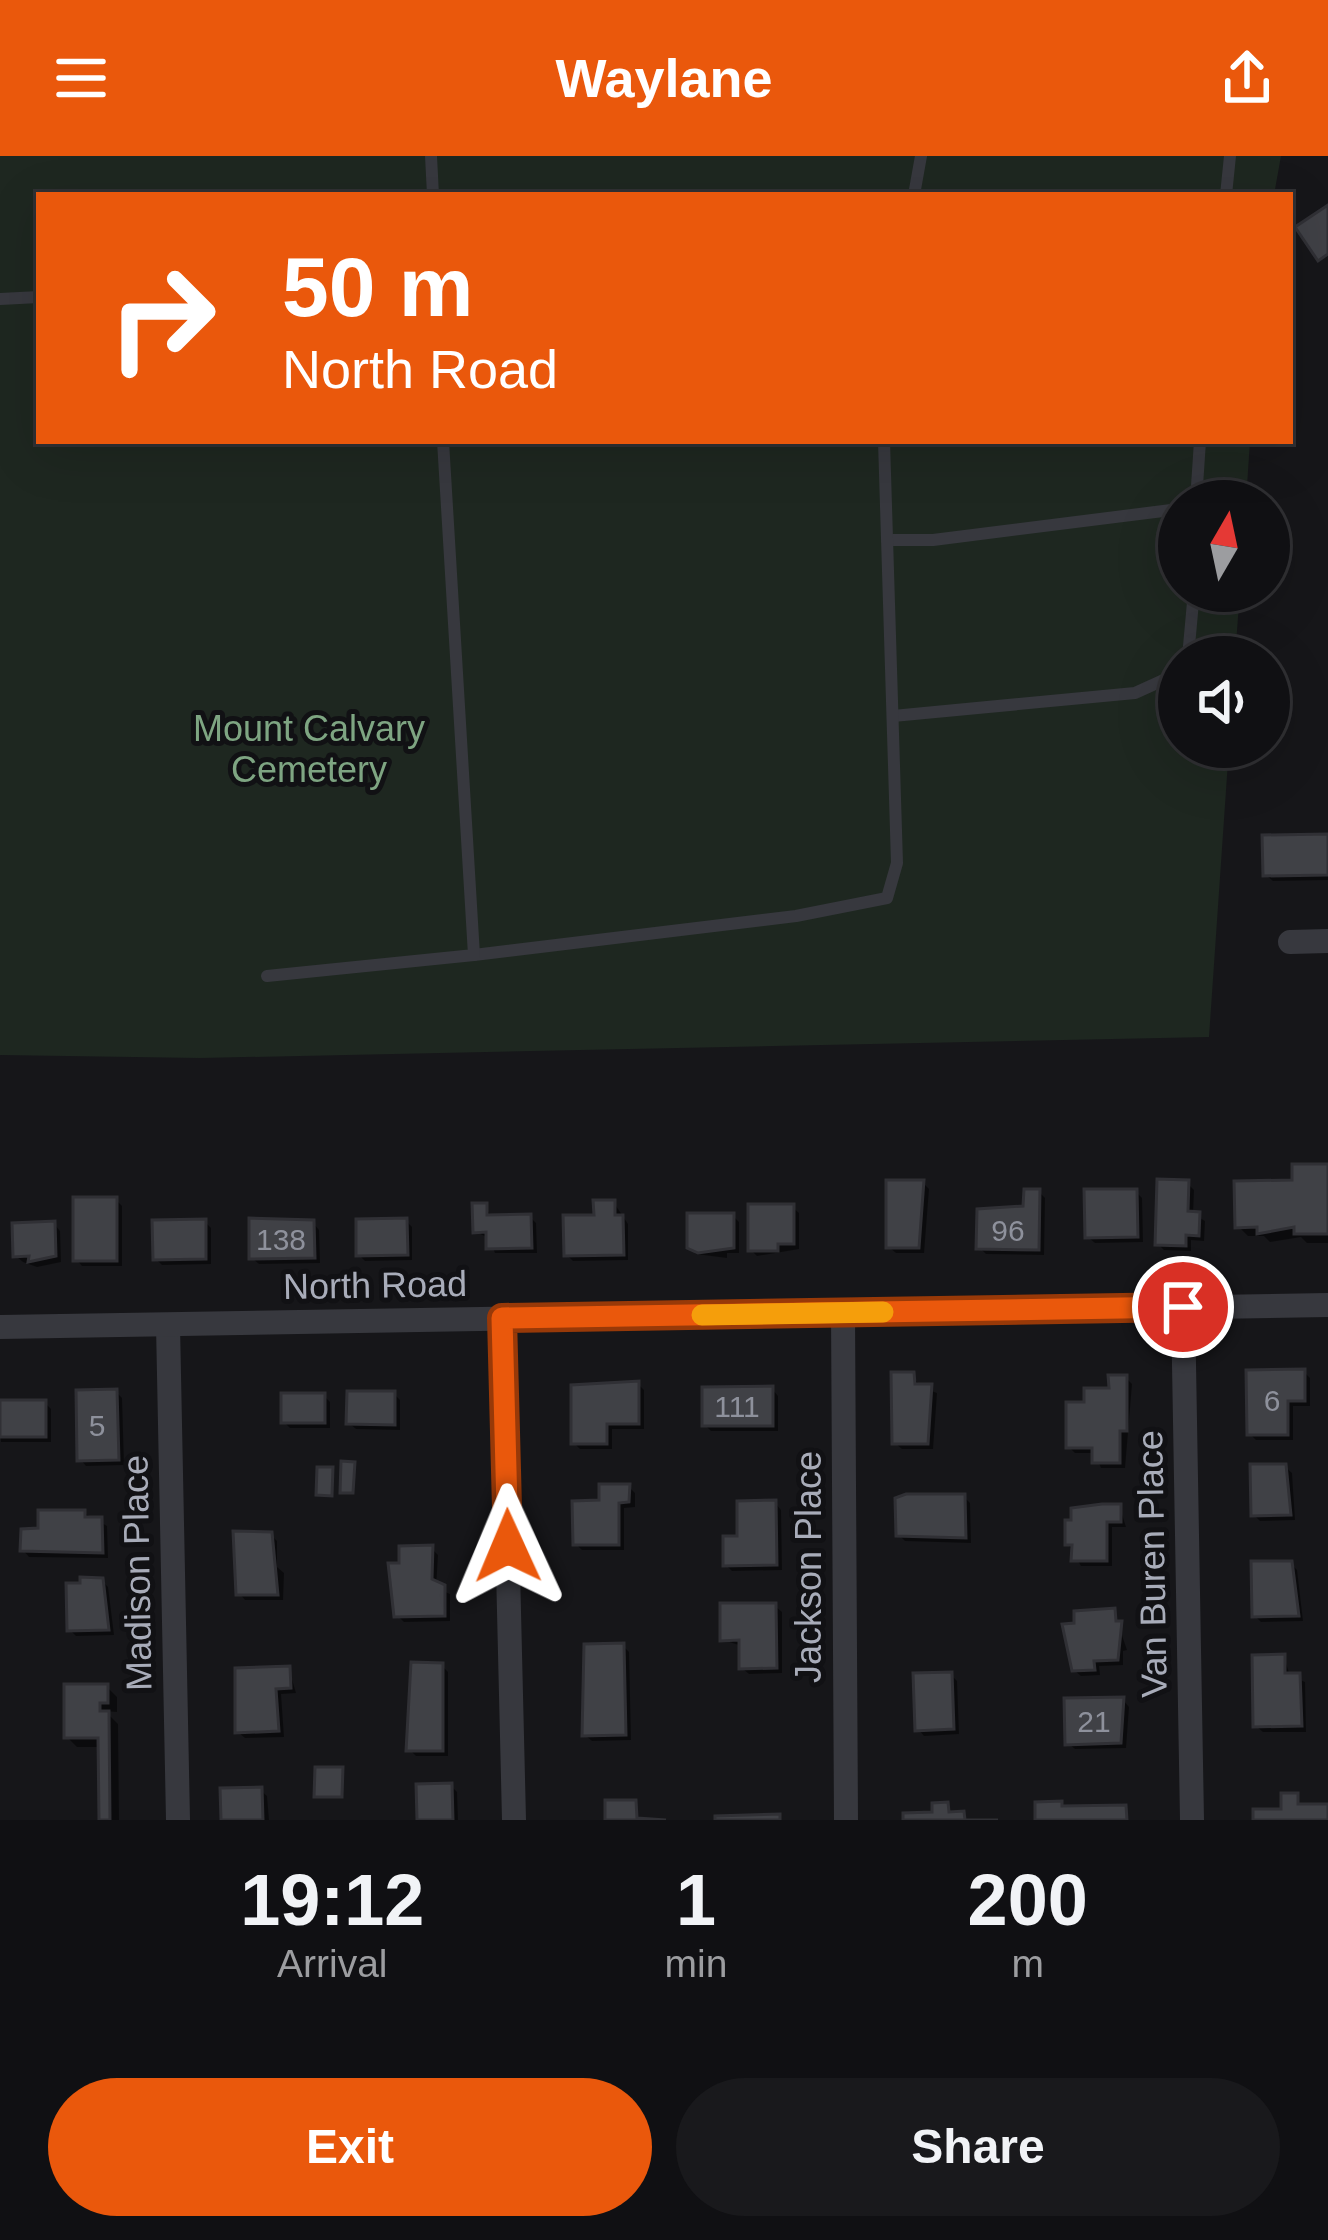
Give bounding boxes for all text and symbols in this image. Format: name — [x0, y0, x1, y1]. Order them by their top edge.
icon: menu — [48, 45, 114, 111]
icon: share — [1214, 45, 1280, 111]
text: Waylane — [555, 48, 773, 108]
icon: right — [84, 240, 240, 396]
text: 50 m — [282, 240, 473, 334]
text: North Road — [282, 339, 558, 399]
north arrow — [1158, 480, 1290, 612]
map controls — [1158, 480, 1290, 768]
button: sound — [1158, 636, 1290, 768]
park label: Mount Calvary Cemetery — [193, 708, 425, 790]
house number: 96 — [991, 1214, 1025, 1247]
house number: 138 — [256, 1223, 306, 1256]
pin — [1132, 1256, 1234, 1358]
street label: North Road — [283, 1263, 467, 1307]
icon: arrive — [1150, 1274, 1216, 1340]
house number: 6 — [1264, 1384, 1280, 1417]
house number: 111 — [714, 1390, 760, 1423]
house number: 5 — [89, 1409, 105, 1442]
street label: Van Buren Place — [1129, 1430, 1175, 1698]
street label: Jackson Place — [788, 1451, 829, 1683]
street label: Madison Place — [114, 1455, 160, 1691]
position arrow — [445, 1483, 571, 1609]
house number: 21 — [1077, 1705, 1111, 1738]
text: 19:12 — [240, 1860, 424, 1940]
text: 1 — [676, 1860, 716, 1940]
text: 200 — [968, 1860, 1088, 1940]
text: Arrival — [277, 1942, 388, 1985]
text: min — [665, 1942, 727, 1985]
text: m — [1011, 1942, 1044, 1985]
button: Exit — [48, 2078, 652, 2216]
button: Share — [676, 2078, 1280, 2216]

